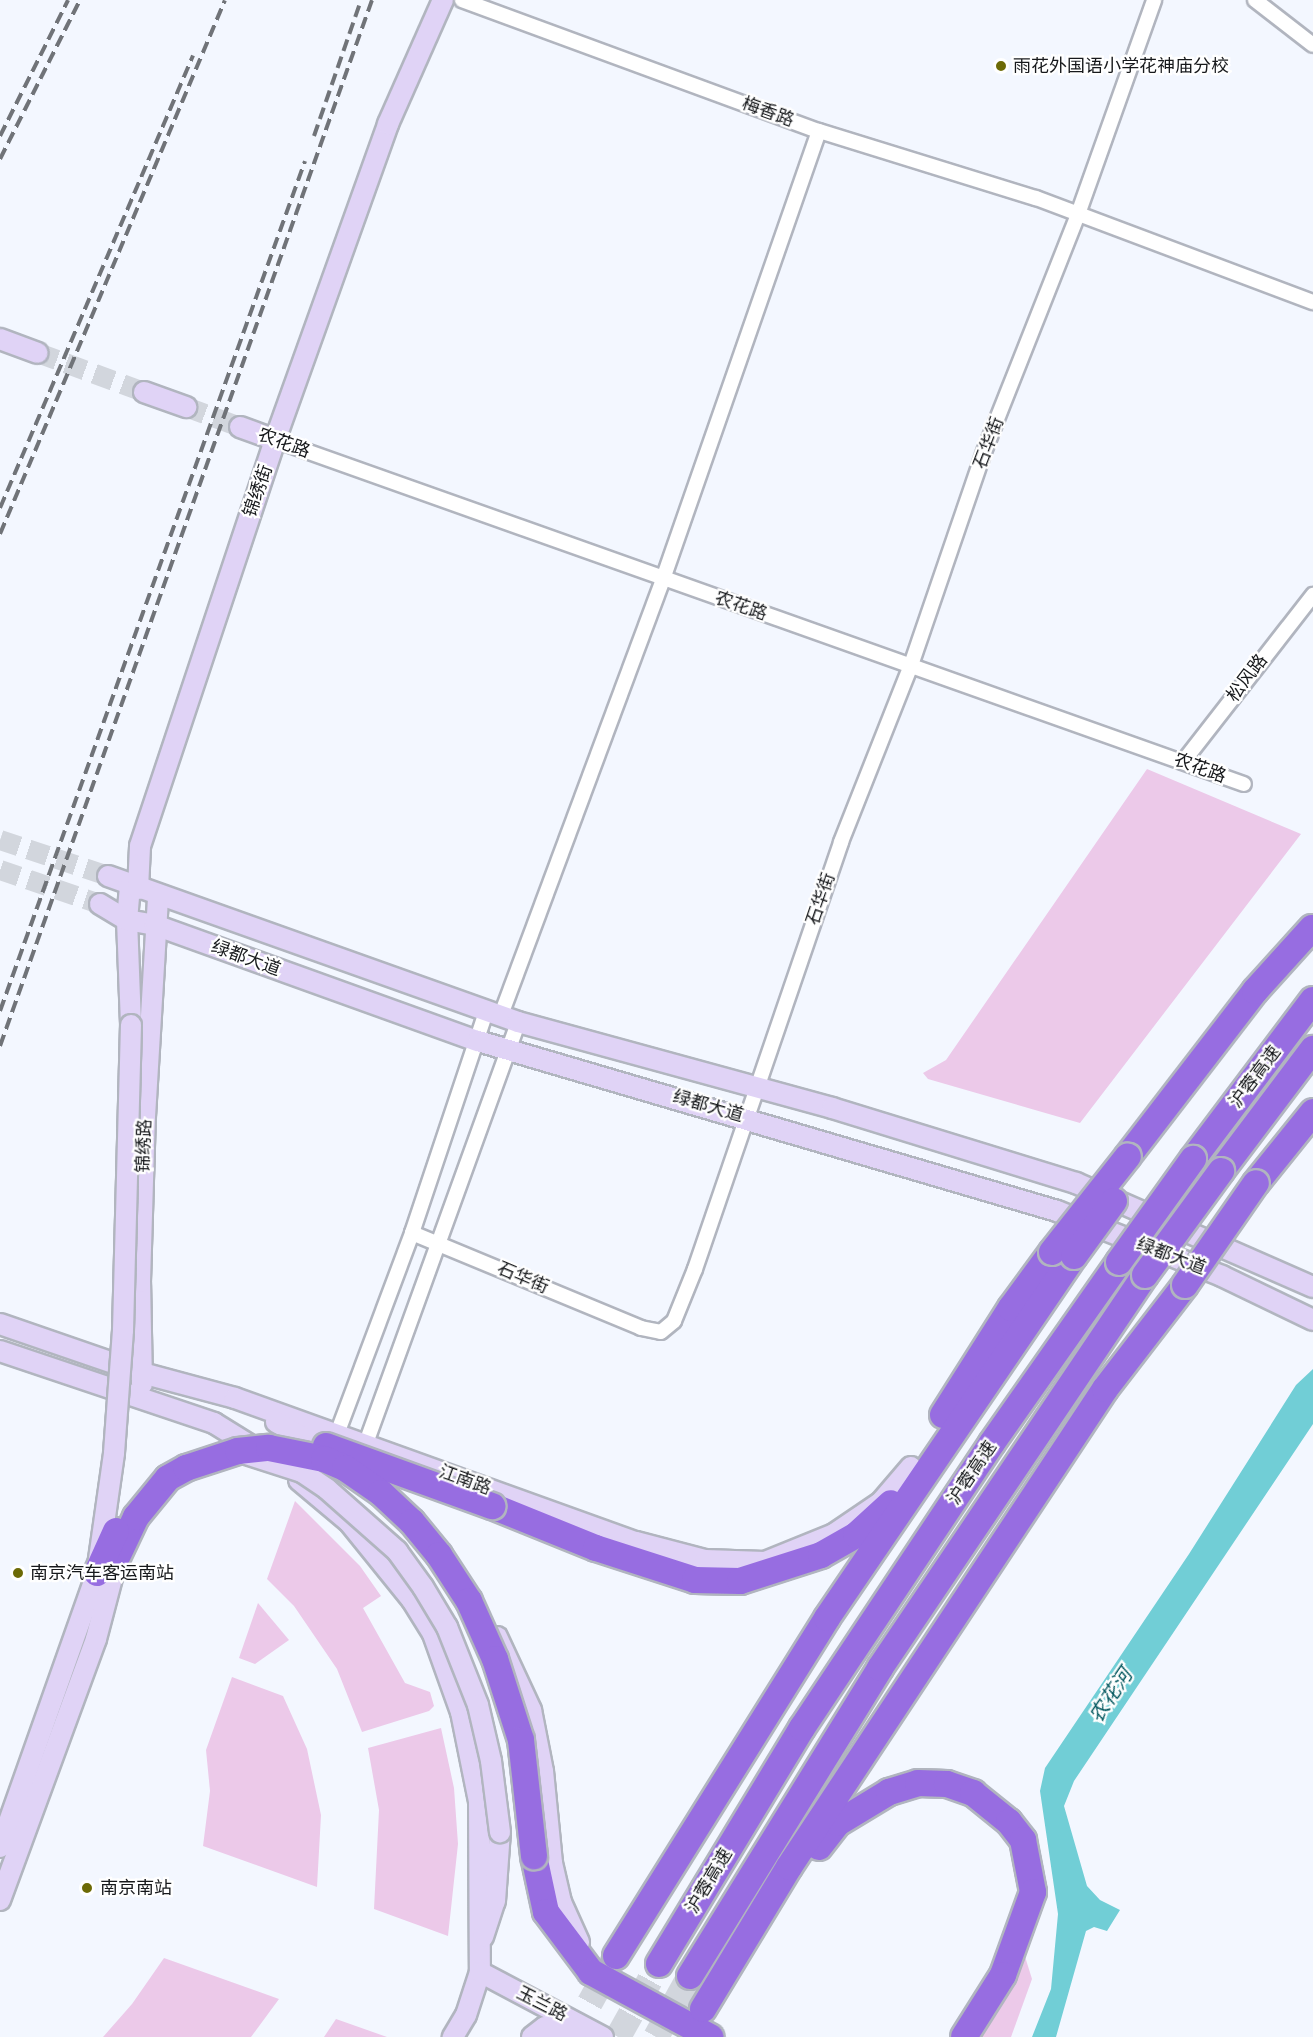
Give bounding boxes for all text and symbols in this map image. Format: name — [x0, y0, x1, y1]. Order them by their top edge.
place label: 雨花外国语小学花神庙分校 — [1013, 55, 1229, 77]
marker: 雨花外国语小学花神庙分校 — [994, 59, 1008, 73]
street label: 梅香路 — [739, 93, 797, 131]
street label: 石华街 — [969, 414, 1009, 472]
street label: 农花路 — [255, 424, 313, 462]
street label: 锦绣街 — [239, 462, 277, 520]
street label: 农花路 — [712, 587, 770, 625]
street label: 松风路 — [1222, 650, 1272, 706]
street label: 农花路 — [1171, 749, 1229, 787]
street label: 石华街 — [802, 870, 840, 928]
street label: 绿都大道 — [208, 936, 284, 980]
street label: 沪蓉高速 — [1225, 1042, 1285, 1112]
street label: 绿都大道 — [670, 1086, 746, 1126]
street label: 锦绣路 — [132, 1119, 156, 1173]
street label: 绿都大道 — [1134, 1233, 1208, 1279]
street label: 石华街 — [494, 1258, 552, 1298]
street label: 沪蓉高速 — [943, 1437, 1001, 1509]
street label: 江南路 — [436, 1461, 494, 1499]
place label: 南京汽车客运南站 — [30, 1562, 174, 1584]
marker: 南京汽车客运南站 — [11, 1566, 25, 1580]
water label: 农花河 — [1083, 1663, 1137, 1727]
street label: 沪蓉高速 — [681, 1845, 737, 1917]
place label: 南京南站 — [100, 1877, 172, 1899]
marker: 南京南站 — [78, 1879, 96, 1897]
street label: 玉兰路 — [513, 1982, 571, 2026]

